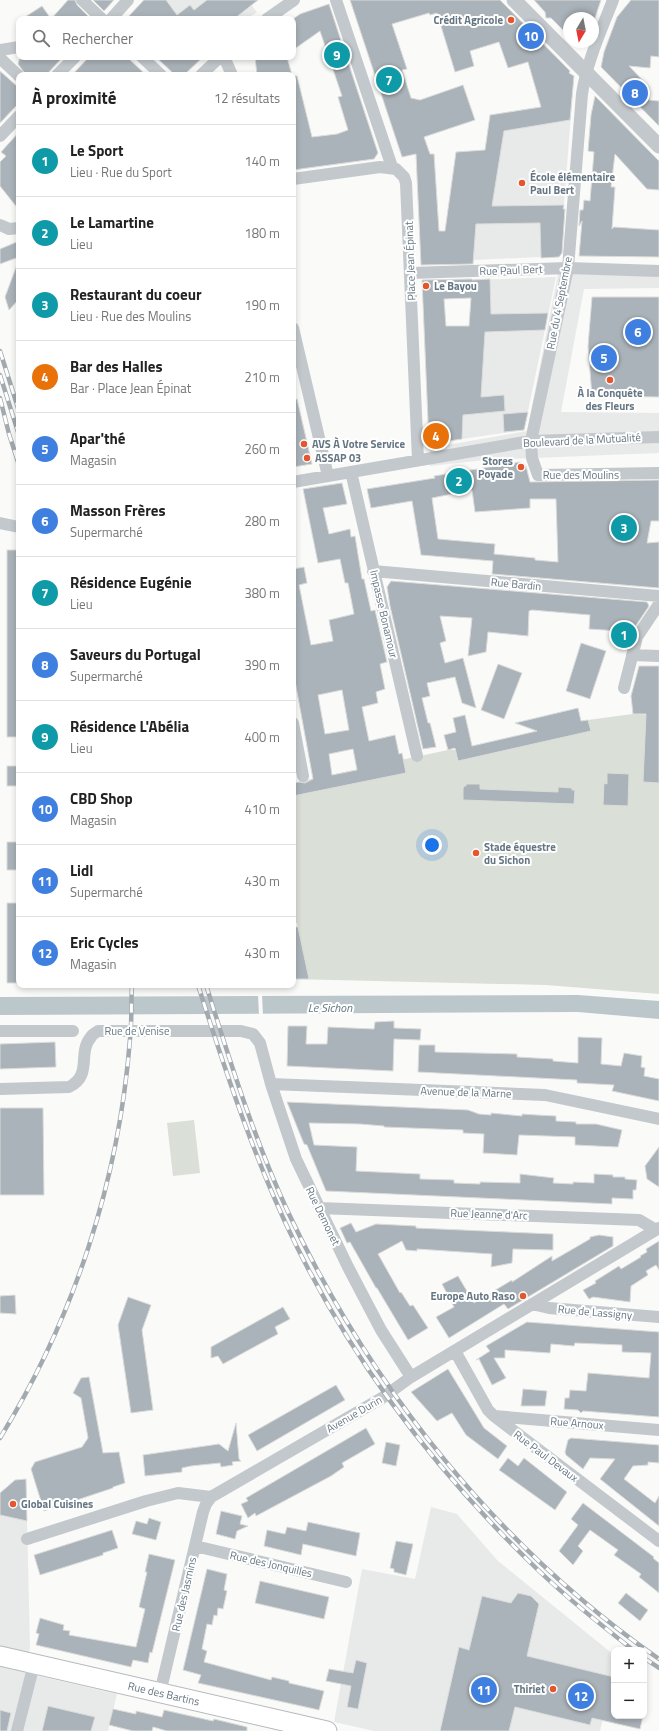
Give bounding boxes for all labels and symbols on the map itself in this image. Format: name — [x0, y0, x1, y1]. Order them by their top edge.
place label: Crédit Agricole — [433, 12, 503, 28]
north arrow — [563, 12, 599, 48]
marker: Crédit Agricole — [506, 15, 516, 25]
pin: 10 — [518, 21, 544, 51]
pin: 9 — [324, 40, 350, 70]
pin: 7 — [376, 65, 402, 95]
pin: 8 — [622, 78, 648, 108]
place label: École élémentaire Paul Bert — [530, 169, 615, 198]
marker: École élémentaire Paul Bert — [517, 178, 527, 188]
street label: Place Jean Épinat — [401, 221, 419, 301]
street label: Rue du 4 Septembre — [542, 255, 576, 351]
street label: Rue Paul Bert — [479, 261, 543, 279]
place label: Le Bayou — [434, 278, 477, 294]
marker: Le Bayou — [421, 281, 431, 291]
pin: 6 — [625, 317, 651, 347]
pin: 5 — [591, 343, 617, 373]
marker: À la Conquête des Fleurs — [605, 375, 615, 385]
place label: À la Conquête des Fleurs — [577, 385, 643, 414]
pin: 4 — [423, 421, 449, 451]
street label: Boulevard de la Mutualité — [523, 429, 642, 451]
place label: AVS À Votre Service — [312, 436, 405, 452]
marker: AVS À Votre Service — [299, 439, 309, 449]
place label: ASSAP 03 — [315, 450, 361, 466]
marker: ASSAP 03 — [302, 453, 312, 463]
place label: Stores Poyade — [478, 453, 513, 482]
marker: Stores Poyade — [516, 462, 526, 472]
pin: 2 — [446, 466, 472, 496]
street label: Rue des Moulins — [543, 467, 619, 483]
pin: 3 — [611, 513, 637, 543]
street label: Impasse Bonamour — [366, 568, 402, 660]
street label: Rue Bardin — [490, 574, 542, 594]
pin: 1 — [611, 620, 637, 650]
your location — [422, 835, 442, 855]
place label: Stade équestre du Sichon — [484, 839, 556, 868]
marker: Stade équestre du Sichon — [471, 848, 481, 858]
water label: Le Sichon — [308, 998, 353, 1017]
street label: Rue de Venise — [105, 1023, 170, 1039]
street label: Avenue de la Marne — [420, 1082, 512, 1102]
street label: Rue Demonet — [302, 1184, 344, 1248]
street label: Rue Jeanne d'Arc — [450, 1205, 528, 1223]
place label: Europe Auto Raso — [430, 1288, 515, 1304]
marker: Europe Auto Raso — [518, 1291, 528, 1301]
street label: Rue de Lassigny — [557, 1301, 634, 1323]
street label: Avenue Durin — [323, 1392, 385, 1436]
street label: Rue Arnoux — [550, 1413, 604, 1433]
street label: Rue Paul Devaux — [510, 1426, 582, 1486]
place label: Global Cuisines — [21, 1496, 93, 1512]
marker: Global Cuisines — [8, 1499, 18, 1509]
street label: Rue des Jonquilles — [228, 1547, 314, 1581]
street label: Rue des Jasmins — [168, 1555, 200, 1633]
pin: 11 — [471, 1675, 497, 1705]
street label: Rue des Bartins — [126, 1678, 201, 1710]
place label: Thiriet — [514, 1681, 545, 1697]
pin: 12 — [568, 1681, 594, 1711]
marker: Thiriet — [548, 1684, 558, 1694]

